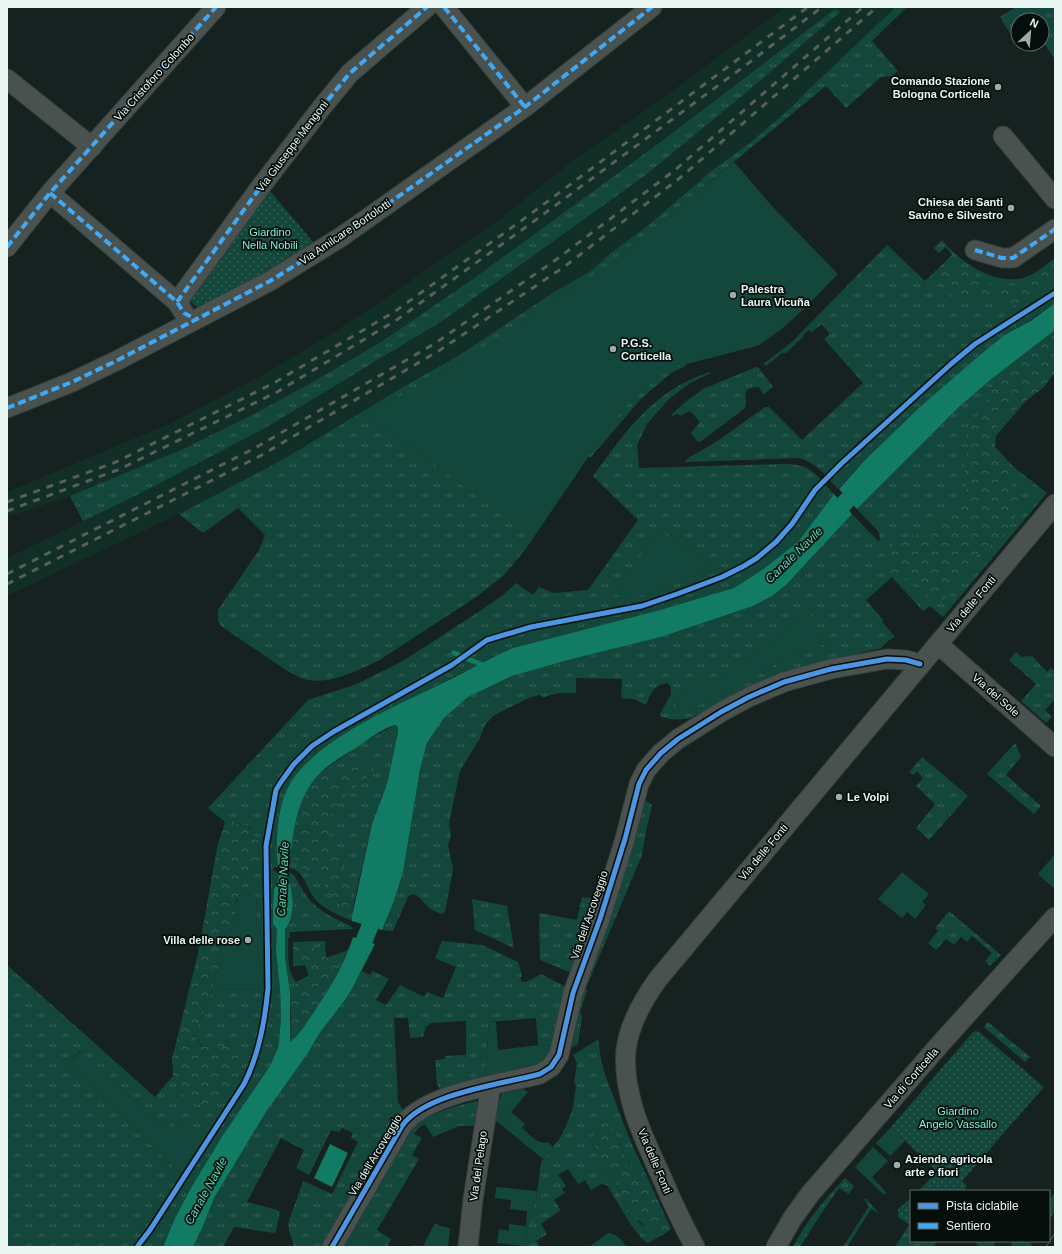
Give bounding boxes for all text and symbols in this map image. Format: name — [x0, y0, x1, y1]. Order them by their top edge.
north arrow — [1010, 12, 1050, 52]
text: N — [1028, 16, 1041, 30]
street label: Via Cristoforo Colombo — [112, 31, 196, 123]
place label: Comando Stazione Bologna Corticella — [891, 75, 991, 100]
marker: Comando Stazione Bologna Corticella — [993, 82, 1003, 92]
street label: Via Giuseppe Mengoni — [254, 98, 330, 194]
place label: Chiesa dei Santi Savino e Silvestro — [908, 196, 1003, 221]
street label: Via Amilcare Bortolotti — [297, 197, 393, 267]
marker: Chiesa dei Santi Savino e Silvestro — [1006, 203, 1016, 213]
park label: Giardino Nella Nobili — [242, 226, 298, 251]
place label: Palestra Laura Vicuña — [741, 283, 811, 308]
marker: Palestra Laura Vicuña — [728, 290, 738, 300]
place label: P.G.S. Corticella — [621, 337, 672, 362]
marker: P.G.S. Corticella — [608, 344, 618, 354]
water label: Canale Navile — [762, 524, 826, 586]
street label: Via delle Fonti — [944, 574, 998, 634]
street label: Via del Sole — [970, 671, 1022, 719]
place label: Le Volpi — [847, 791, 889, 803]
marker: Le Volpi — [834, 792, 844, 802]
street label: Via delle Fonti — [736, 822, 790, 882]
water label: Canale Navile — [274, 841, 292, 917]
street label: Via dell'Arcoveggio — [568, 869, 610, 961]
place label: Villa delle rose — [163, 934, 240, 946]
marker: Villa delle rose — [243, 935, 253, 945]
street label: Via di Corticella — [881, 1045, 941, 1111]
park label: Giardino Angelo Vassallo — [919, 1105, 997, 1130]
street label: Via dell'Arcoveggio — [346, 1112, 404, 1198]
street label: Via delle Fonti — [636, 1127, 674, 1195]
street label: Via del Pelago — [467, 1130, 489, 1202]
place label: Azienda agricola arte e fiori — [905, 1153, 993, 1178]
water label: Canale Navile — [182, 1155, 230, 1227]
marker: Azienda agricola arte e fiori — [892, 1160, 902, 1170]
legend — [910, 1190, 1050, 1242]
text: Pista ciclabile — [946, 1199, 1019, 1213]
text: Sentiero — [946, 1219, 991, 1233]

